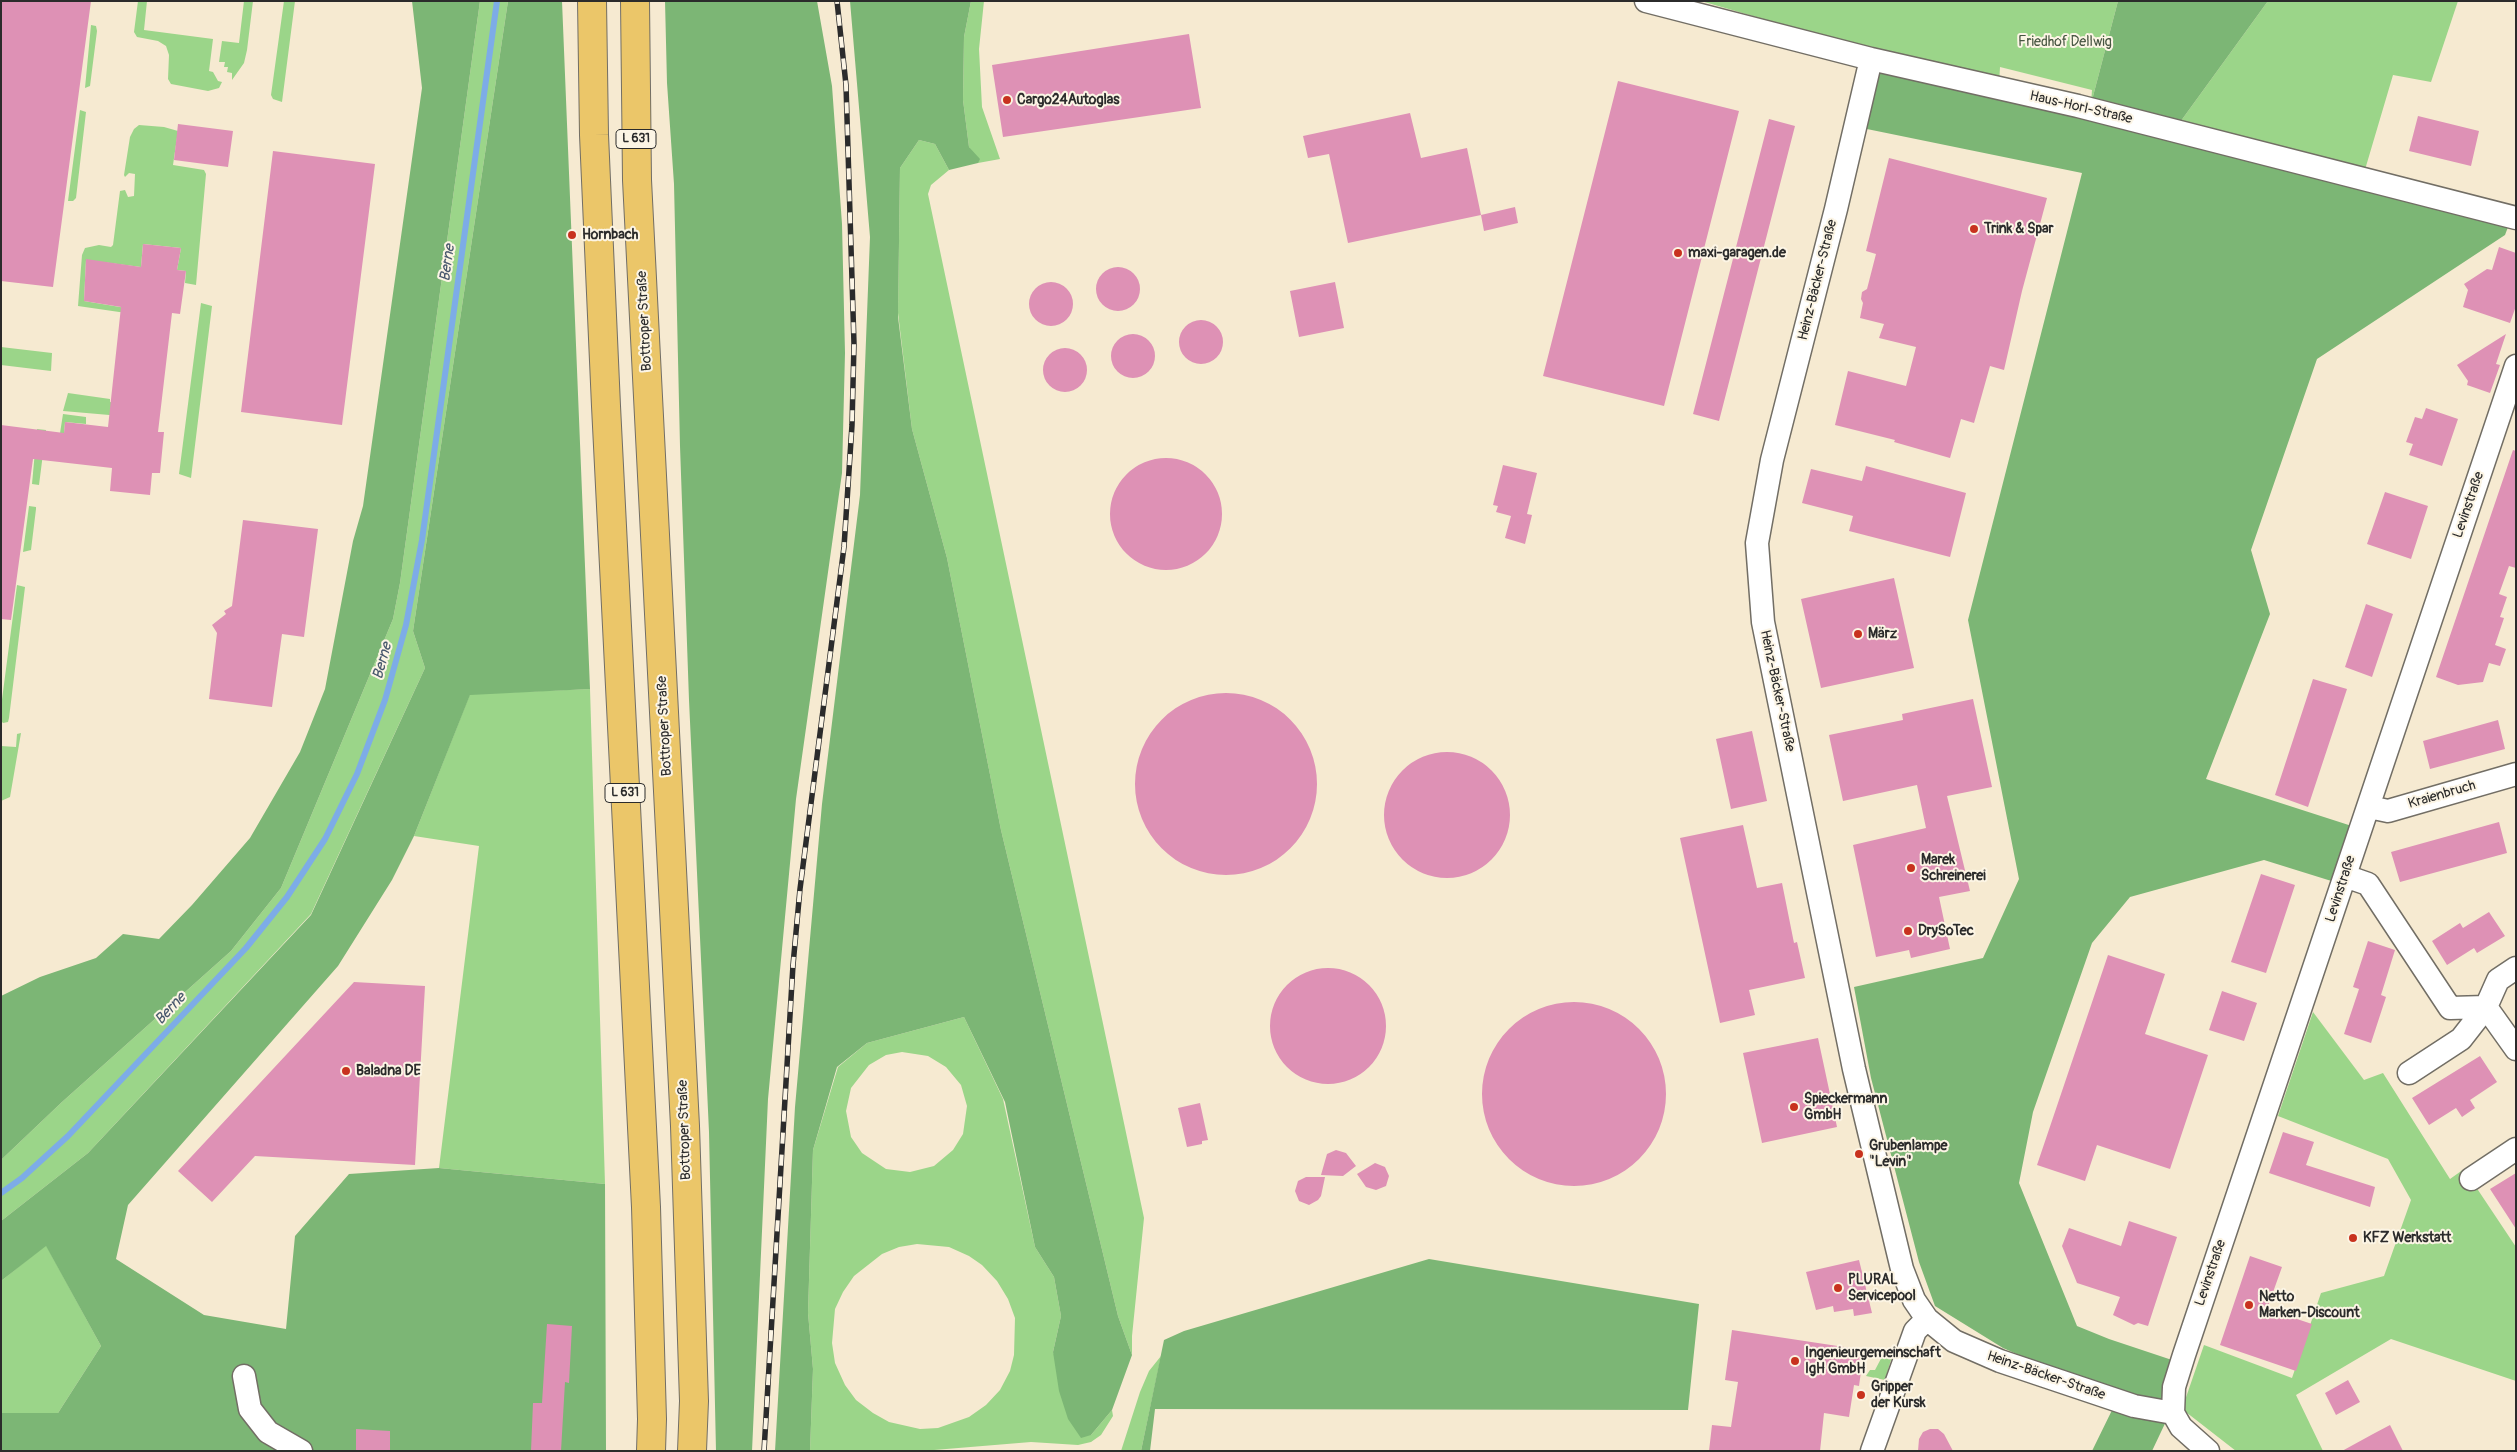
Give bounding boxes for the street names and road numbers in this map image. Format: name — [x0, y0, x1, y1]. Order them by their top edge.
street label: Haus-Horl-Straße — [2028, 88, 2134, 128]
road number: L 631 — [616, 130, 656, 148]
street label: Heinz-Bäcker-Straße — [1795, 218, 1841, 342]
street label: Bottroper Straße — [634, 270, 656, 372]
street label: Levinstraße — [2450, 470, 2488, 540]
street label: Heinz-Bäcker-Straße — [1756, 629, 1798, 753]
street label: Bottroper Straße — [654, 675, 676, 777]
street label: Kraienbruch — [2406, 777, 2478, 813]
road number: L 631 — [605, 784, 645, 802]
street label: Levinstraße — [2322, 854, 2360, 924]
street label: Bottroper Straße — [675, 1079, 695, 1181]
street label: Levinstraße — [2192, 1238, 2230, 1308]
street label: Heinz-Bäcker-Straße — [1985, 1348, 2107, 1404]

